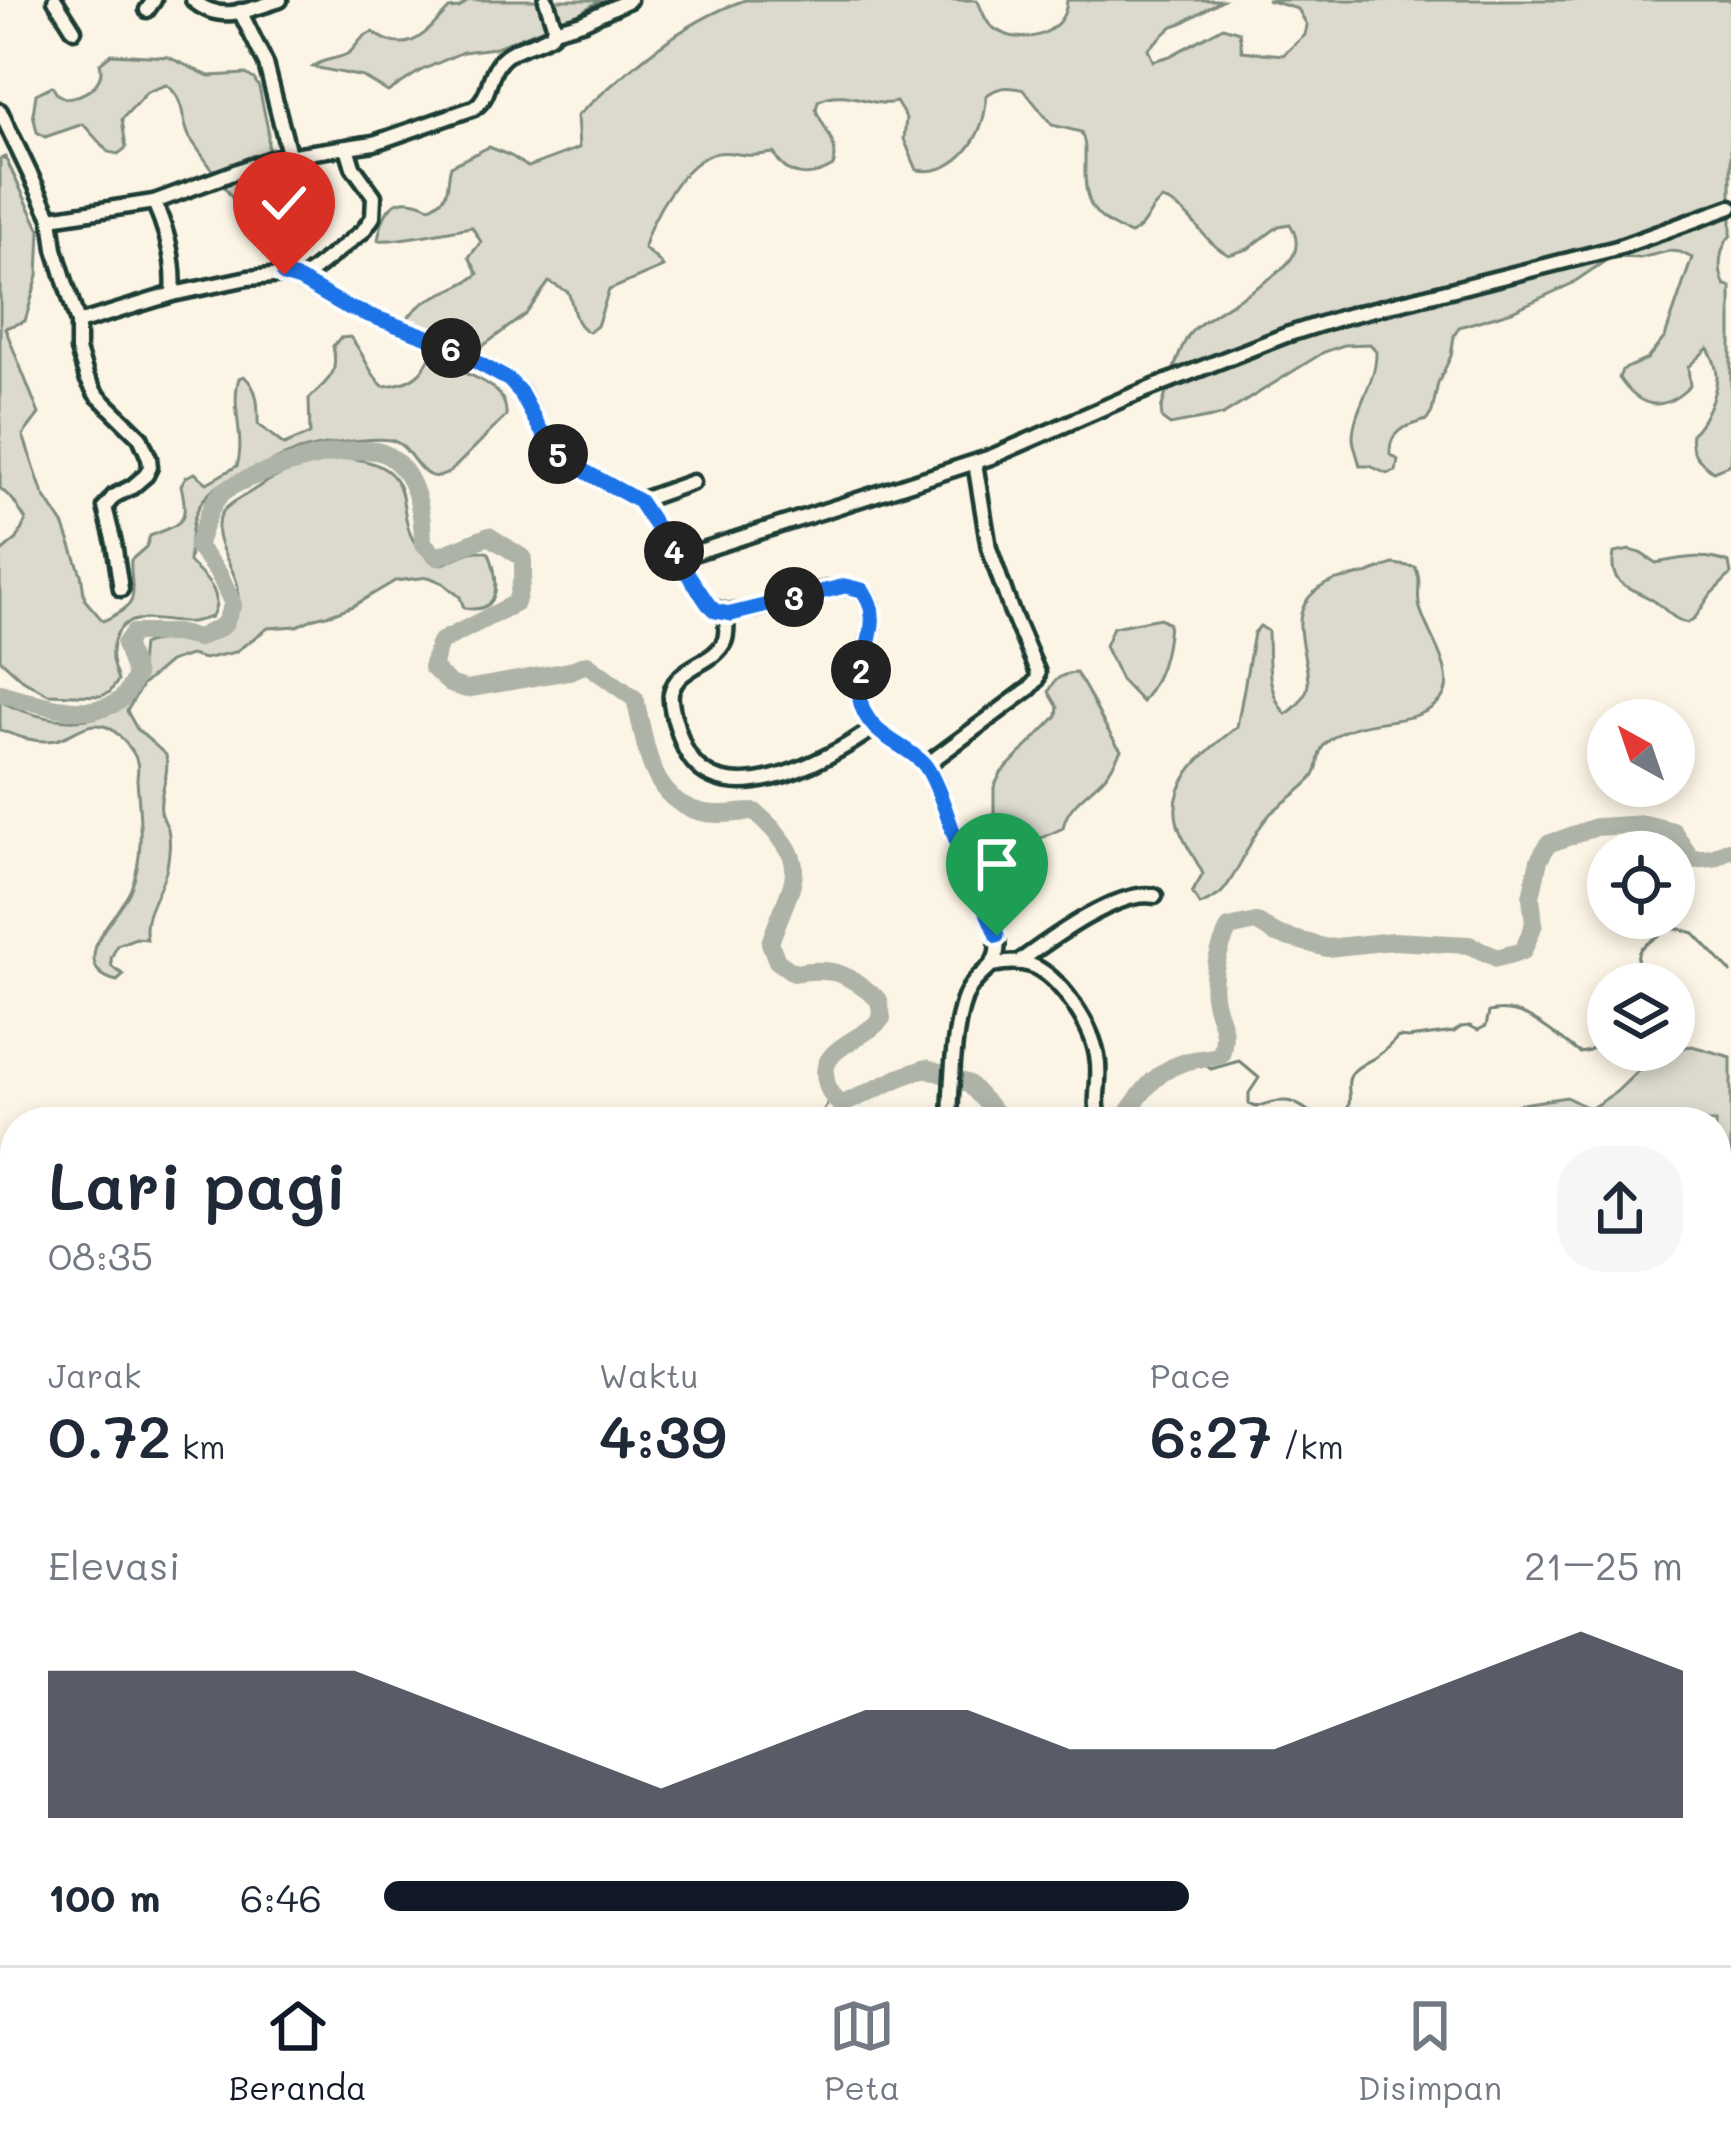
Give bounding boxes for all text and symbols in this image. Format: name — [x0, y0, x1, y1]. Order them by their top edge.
pin — [233, 152, 335, 275]
icon: check — [251, 170, 317, 236]
pin: 6 — [421, 318, 481, 378]
text: 6 — [441, 326, 461, 369]
pin: 5 — [528, 424, 588, 484]
text: 5 — [548, 432, 568, 475]
pin: 4 — [644, 521, 704, 581]
text: 4 — [664, 529, 684, 572]
pin: 3 — [764, 567, 824, 627]
text: 3 — [784, 575, 804, 618]
pin: 2 — [831, 640, 891, 700]
text: 2 — [852, 648, 870, 691]
north arrow — [1587, 699, 1695, 807]
map controls — [1587, 699, 1695, 1071]
pin — [946, 813, 1048, 936]
icon: arrive — [964, 831, 1030, 897]
button: locate — [1587, 831, 1695, 939]
button: layers — [1587, 963, 1695, 1071]
text: Lari pagi — [48, 1141, 347, 1227]
button: share — [1557, 1146, 1683, 1272]
text: 08:35 — [48, 1229, 153, 1280]
text: Jarak — [48, 1353, 141, 1396]
text: Waktu — [599, 1353, 699, 1396]
text: Pace — [1150, 1353, 1231, 1396]
text: 0.72 — [48, 1396, 171, 1474]
text: 4:39 — [599, 1396, 727, 1474]
text: 6:27 — [1150, 1396, 1272, 1474]
text: km — [171, 1424, 226, 1467]
text: /km — [1272, 1424, 1344, 1467]
text: Elevasi — [48, 1539, 180, 1590]
text: 21–25 m — [1524, 1539, 1683, 1590]
text: 100 m — [48, 1871, 160, 1922]
text: 6:46 — [240, 1871, 322, 1922]
tab: Beranda — [229, 1993, 367, 2108]
tab: Peta — [824, 1993, 900, 2108]
tab: Disimpan — [1358, 1993, 1502, 2108]

